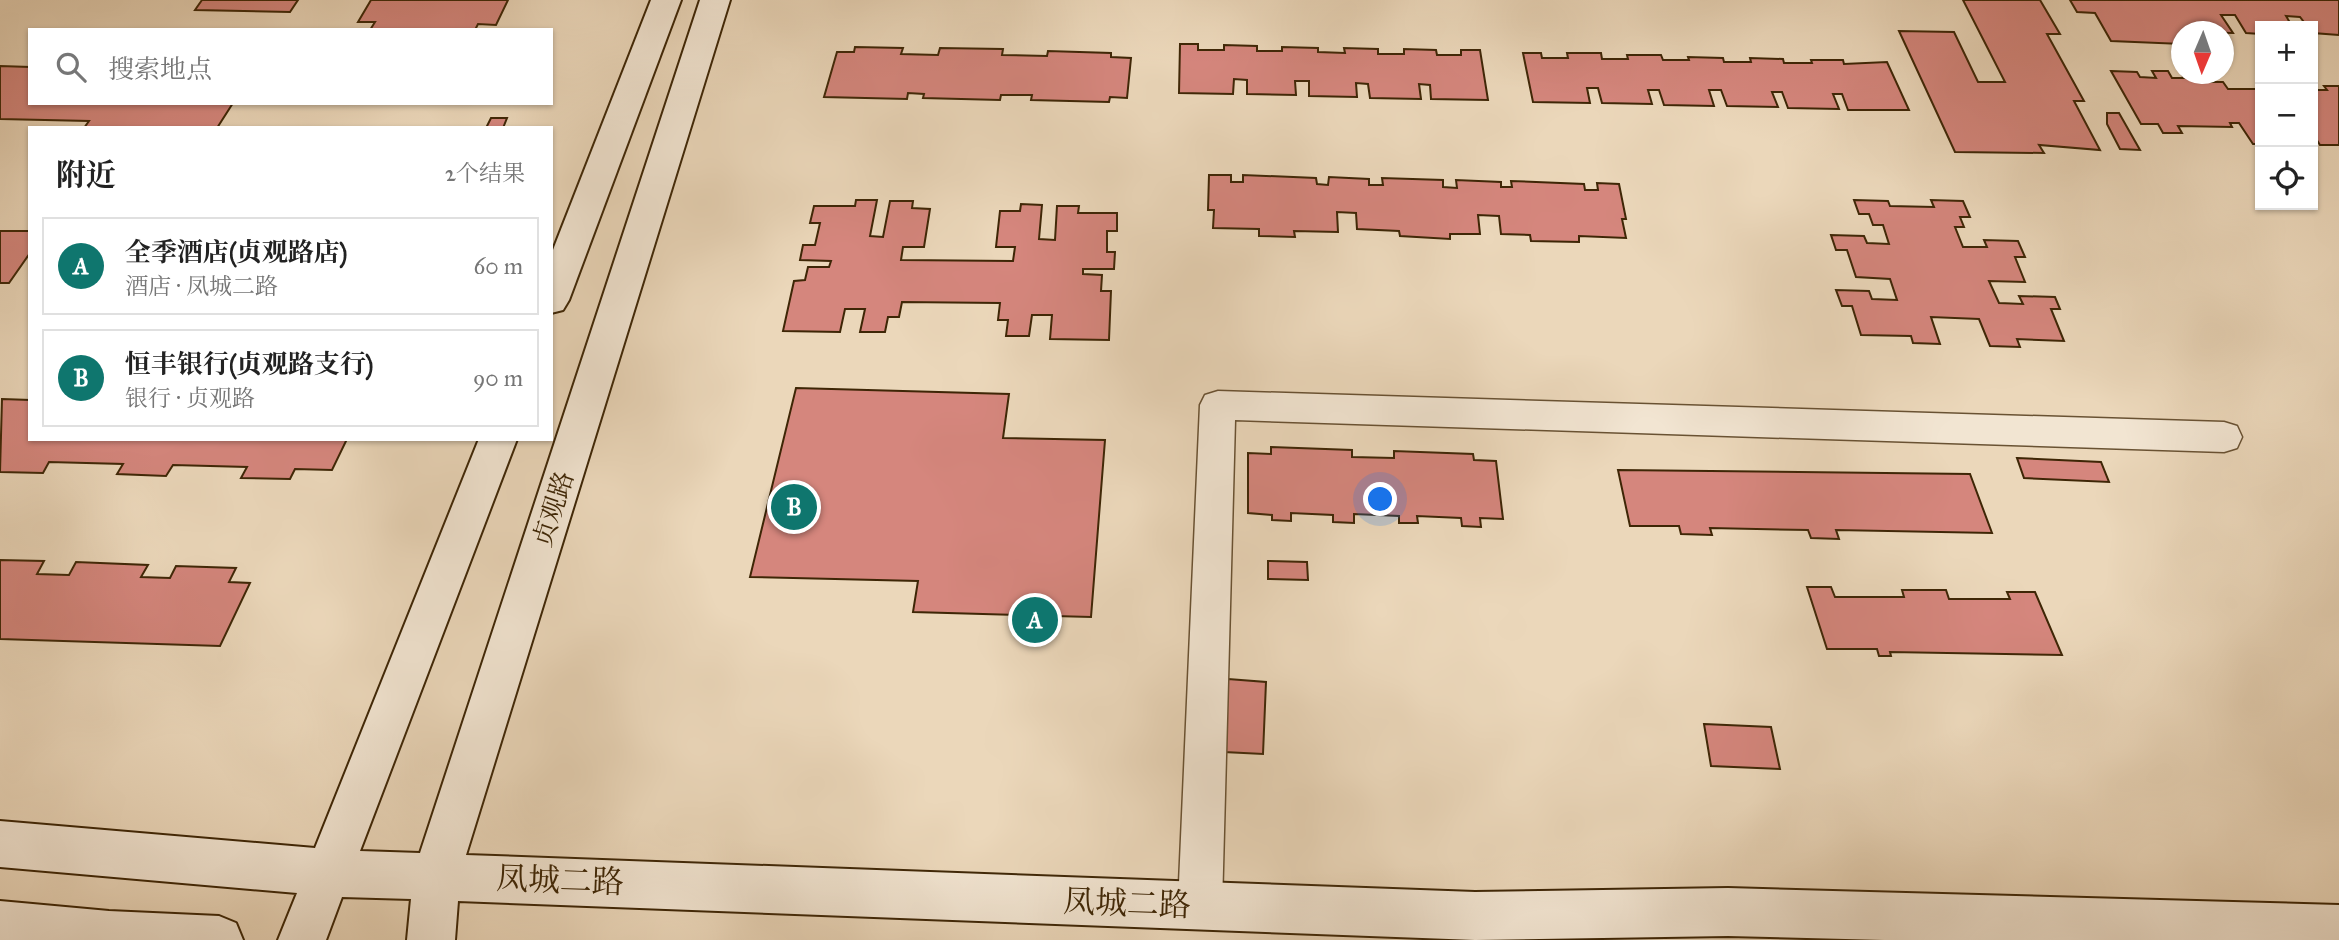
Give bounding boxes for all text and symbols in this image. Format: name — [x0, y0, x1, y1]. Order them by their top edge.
north arrow — [2171, 21, 2234, 84]
map controls — [2255, 21, 2318, 210]
button: + — [2255, 21, 2318, 84]
search box — [28, 28, 553, 105]
icon: search — [52, 48, 90, 86]
text: 搜索地点 — [108, 53, 212, 85]
button: − — [2255, 84, 2318, 147]
button: locate — [2255, 147, 2318, 210]
text: 附近 — [56, 157, 116, 193]
text: 2个结果 — [445, 159, 525, 187]
text: 全季酒店(贞观路店) — [125, 236, 348, 268]
text: A — [73, 252, 89, 280]
text: 60 m — [474, 252, 523, 280]
text: 酒店 · 凤城二路 — [125, 272, 278, 300]
text: 恒丰银行(贞观路支行) — [125, 348, 374, 380]
text: B — [73, 364, 89, 392]
text: 90 m — [473, 364, 523, 392]
text: 银行 · 贞观路 — [125, 384, 255, 412]
street label: 贞观路 — [526, 467, 580, 551]
pin: B — [771, 481, 817, 533]
your location — [1363, 482, 1397, 516]
pin: A — [1012, 594, 1058, 646]
street label: 凤城二路 — [495, 859, 625, 902]
street label: 凤城二路 — [1062, 882, 1192, 925]

